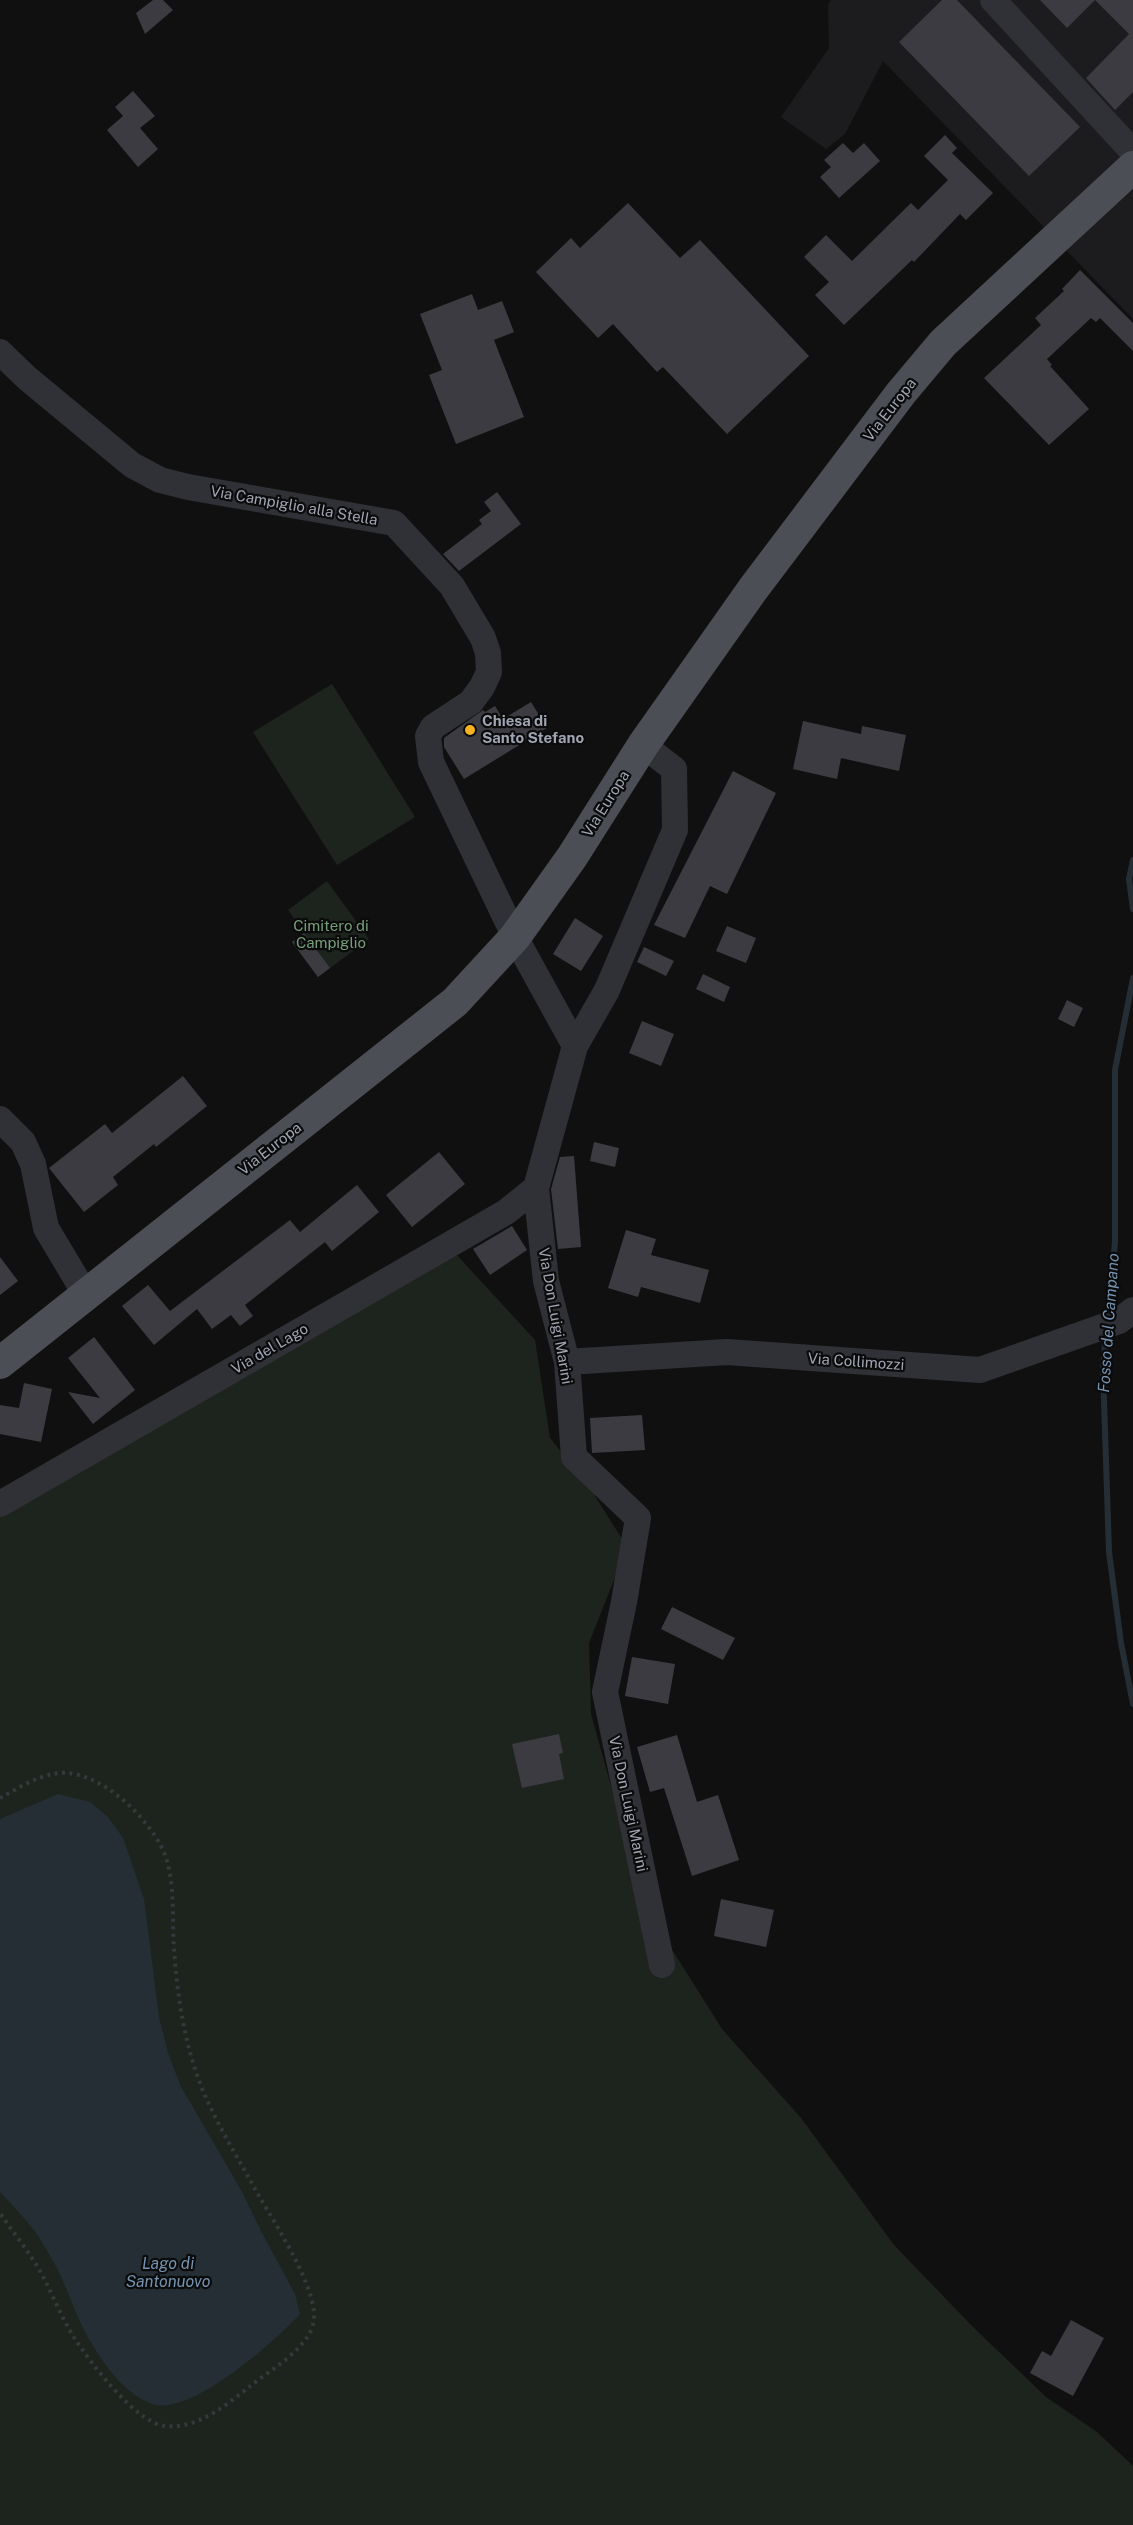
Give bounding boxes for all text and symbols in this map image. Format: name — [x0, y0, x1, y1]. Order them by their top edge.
street label: Via Europa — [860, 375, 920, 445]
street label: Via Campiglio alla Stella — [209, 482, 379, 530]
place label: Chiesa di Santo Stefano — [482, 712, 584, 747]
marker: Chiesa di Santo Stefano — [463, 723, 477, 737]
street label: Via Europa — [578, 767, 634, 841]
park label: Cimitero di Campiglio — [293, 917, 369, 952]
street label: Via Europa — [235, 1119, 305, 1179]
street label: Via Don Luigi Marini — [534, 1246, 576, 1386]
water label: Fosso del Campano — [1095, 1253, 1123, 1393]
street label: Via del Lago — [228, 1320, 312, 1378]
street label: Via Collimozzi — [807, 1350, 905, 1374]
street label: Via Don Luigi Marini — [605, 1734, 651, 1874]
water label: Lago di Santonuovo — [126, 2254, 210, 2292]

